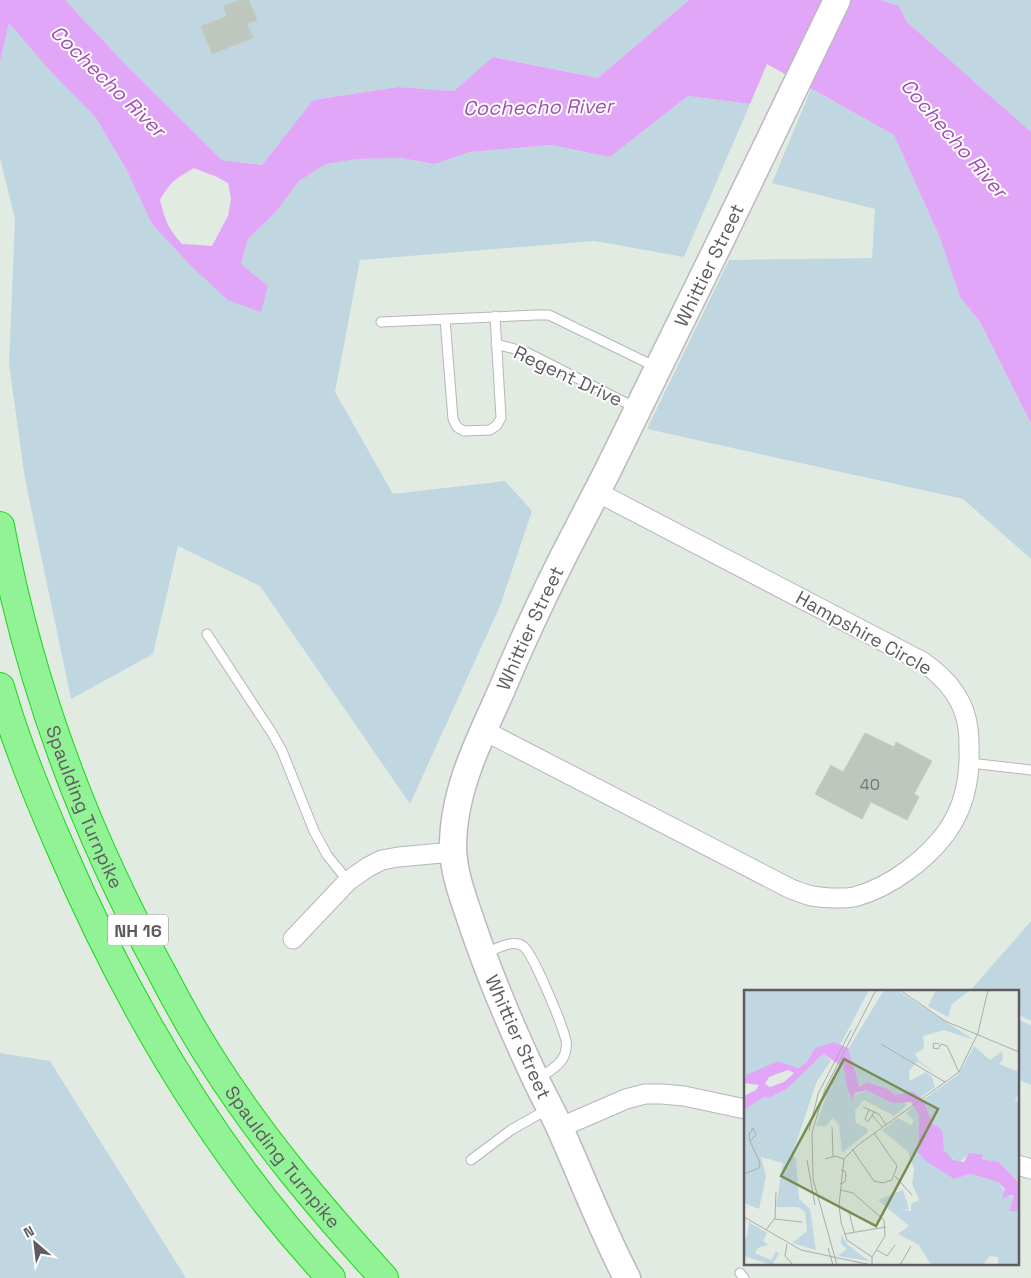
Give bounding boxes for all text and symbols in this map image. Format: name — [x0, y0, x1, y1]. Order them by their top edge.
water label: Cochecho River — [45, 19, 173, 144]
water label: Cochecho River — [895, 73, 1015, 205]
water label: Cochecho River — [463, 93, 616, 121]
street label: Whittier Street — [668, 199, 749, 331]
street label: Regent Drive — [510, 340, 626, 412]
street label: Whittier Street — [490, 562, 569, 694]
street label: Hampshire Circle — [791, 585, 937, 681]
street label: Spaulding Turnpike — [41, 722, 129, 893]
house number: 40 — [860, 774, 880, 795]
road number: NH 16 — [108, 914, 168, 946]
street label: Whittier Street — [479, 971, 557, 1103]
inset map — [744, 990, 1018, 1266]
street label: Spaulding Turnpike — [220, 1081, 346, 1233]
north arrow — [10, 1218, 60, 1268]
text: N — [21, 1221, 37, 1242]

